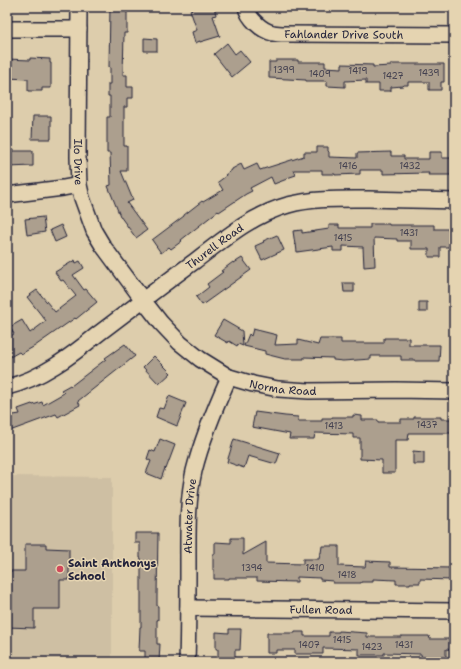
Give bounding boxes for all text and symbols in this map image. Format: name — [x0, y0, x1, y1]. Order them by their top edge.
street label: Fahlander Drive South — [284, 27, 404, 43]
house number: 1399 — [273, 64, 295, 76]
house number: 1419 — [349, 65, 367, 77]
house number: 1439 — [418, 67, 440, 79]
house number: 1409 — [309, 68, 331, 80]
house number: 1427 — [383, 70, 404, 82]
street label: Ilo Drive — [70, 139, 86, 186]
house number: 1416 — [339, 160, 357, 172]
house number: 1432 — [399, 160, 421, 172]
street label: Thurell Road — [183, 221, 246, 273]
house number: 1431 — [400, 227, 418, 239]
house number: 1415 — [334, 232, 352, 244]
street label: Norma Road — [248, 376, 317, 399]
house number: 1437 — [417, 419, 437, 431]
house number: 1413 — [325, 420, 343, 432]
street label: Atwater Drive — [181, 477, 200, 554]
place label: Saint Anthonys School — [68, 556, 156, 584]
house number: 1394 — [241, 562, 263, 574]
house number: 1410 — [305, 562, 325, 574]
marker: Saint Anthonys School — [55, 564, 65, 574]
house number: 1418 — [337, 569, 357, 581]
street label: Fullen Road — [289, 602, 353, 618]
house number: 1415 — [333, 634, 351, 646]
house number: 1407 — [298, 639, 320, 651]
house number: 1431 — [395, 639, 413, 651]
house number: 1423 — [361, 641, 383, 653]

